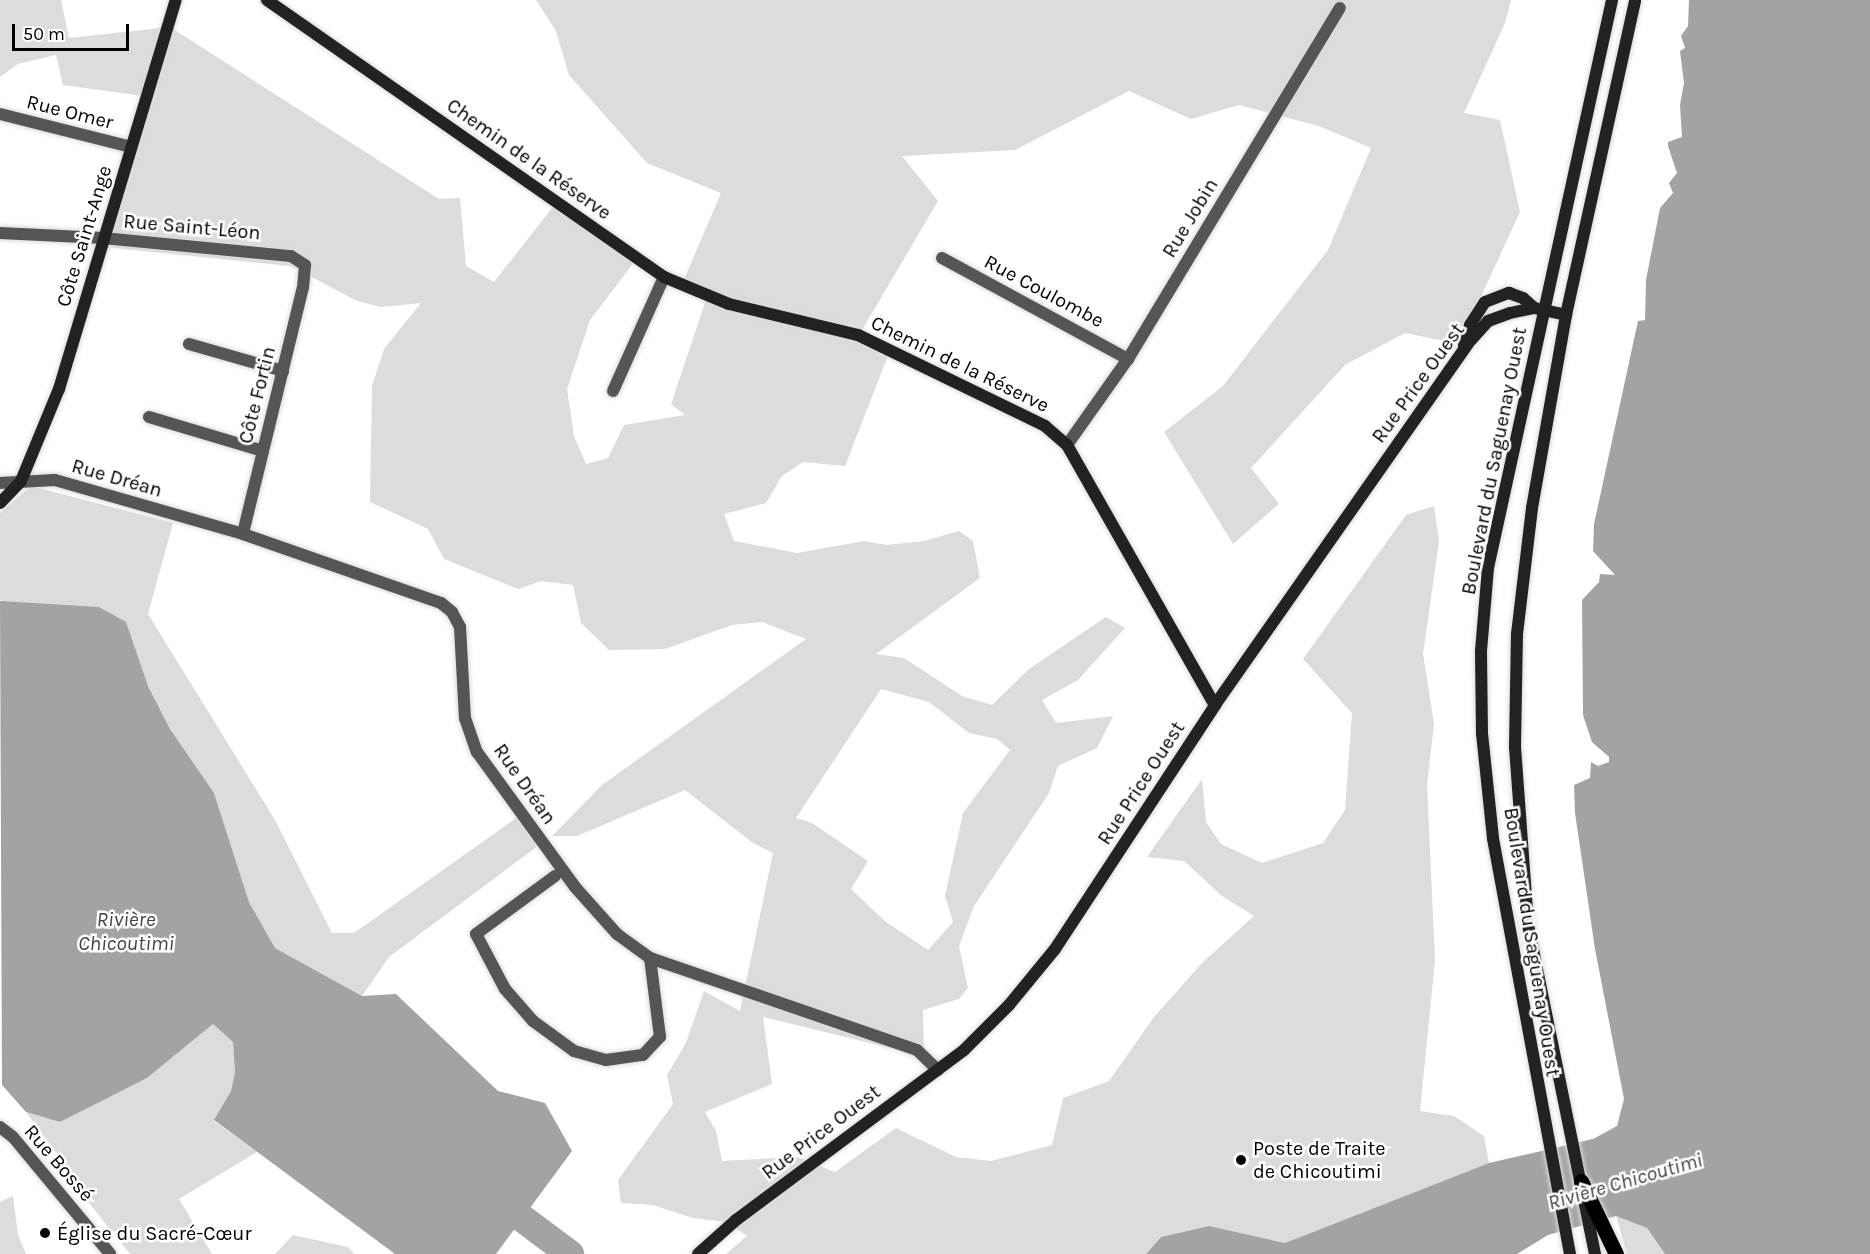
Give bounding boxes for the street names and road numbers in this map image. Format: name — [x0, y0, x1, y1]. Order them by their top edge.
street label: Rue Omer — [24, 90, 116, 134]
street label: Chemin de la Réserve — [442, 93, 616, 225]
street label: Côte Saint-Ange — [51, 162, 117, 310]
street label: Rue Jobin — [1157, 174, 1223, 262]
street label: Rue Saint-Léon — [122, 209, 262, 245]
street label: Rue Coulombe — [980, 249, 1108, 333]
street label: Chemin de la Réserve — [867, 310, 1053, 418]
street label: Rue Price Ouest — [1366, 318, 1470, 448]
street label: Boulevard du Saguenay Ouest — [1456, 325, 1532, 597]
street label: Côte Fortin — [233, 344, 281, 446]
street label: Rue Dréan — [69, 454, 165, 502]
street label: Rue Price Ouest — [1092, 717, 1190, 849]
street label: Rue Dréan — [488, 739, 562, 829]
street label: Boulevard du Saguenay Ouest — [1499, 806, 1565, 1078]
street label: Rue Price Ouest — [757, 1080, 885, 1184]
street label: Rue Bossé — [19, 1120, 99, 1206]

